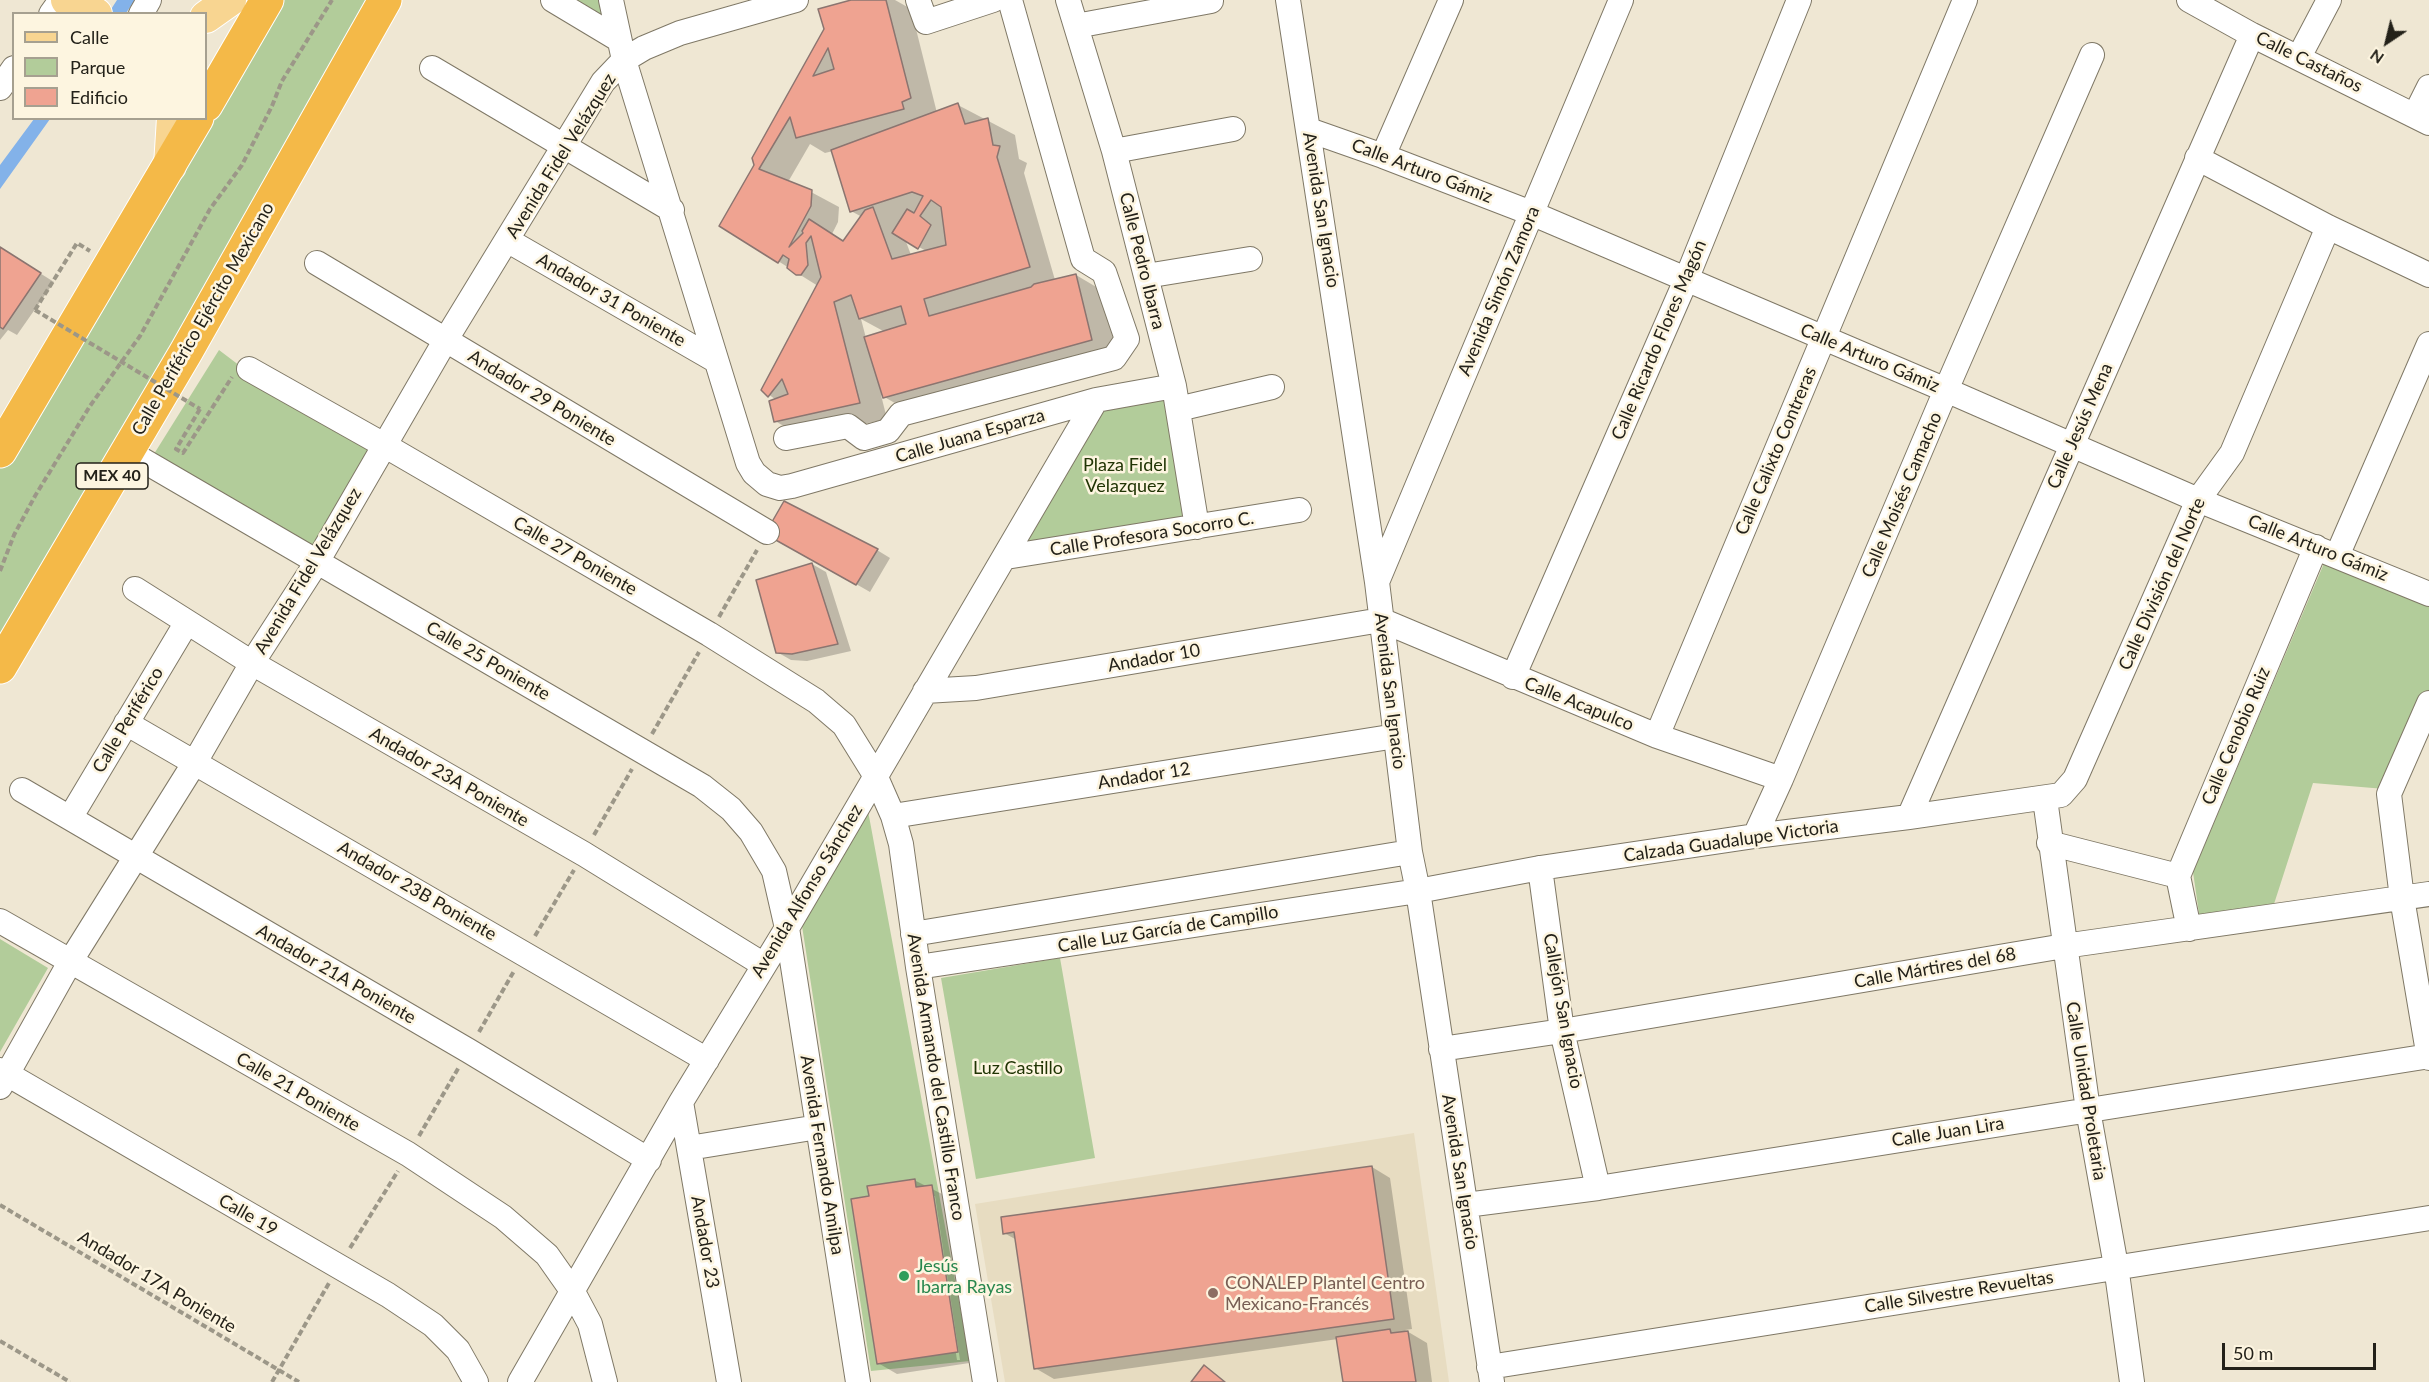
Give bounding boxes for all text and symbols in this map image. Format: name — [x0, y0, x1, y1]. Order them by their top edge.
legend — [12, 12, 207, 120]
north arrow — [2357, 12, 2417, 72]
text: Calle — [70, 26, 109, 48]
street label: Calle Castaños — [2252, 27, 2366, 97]
text: N — [2366, 46, 2387, 68]
text: Parque — [70, 56, 125, 78]
street label: Avenida Fidel Velázquez — [501, 70, 621, 242]
text: Edificio — [70, 86, 128, 108]
street label: Avenida San Ignacio — [1298, 131, 1344, 289]
street label: Calle Arturo Gámiz — [1349, 134, 1495, 208]
street label: Calle Pedro Ibarra — [1115, 190, 1169, 332]
street label: Calle Periférico Ejército Mexicano — [127, 199, 279, 439]
street label: Avenida Simón Zamora — [1454, 203, 1544, 379]
street label: Calle Ricardo Flores Magón — [1607, 237, 1711, 443]
street label: Andador 31 Poniente — [533, 249, 689, 351]
street label: Calle Arturo Gámiz — [1797, 319, 1943, 397]
street label: Andador 29 Poniente — [464, 345, 620, 451]
street label: Calle Jesús Mena — [2043, 360, 2117, 492]
street label: Calle Calixto Contreras — [1731, 364, 1821, 538]
street label: Calle Juana Esparza — [893, 404, 1047, 468]
street label: Calle Moisés Camacho — [1857, 409, 1947, 581]
park label: Plaza Fidel Velazquez — [1083, 454, 1167, 496]
road number: MEX 40 — [76, 463, 148, 489]
street label: Avenida Fidel Velázquez — [250, 484, 366, 658]
street label: Calle División del Norte — [2114, 494, 2210, 674]
street label: Calle Profesora Socorro C. — [1048, 507, 1256, 561]
street label: Calle Arturo Gámiz — [2245, 510, 2391, 586]
street label: Calle 27 Poniente — [509, 512, 641, 600]
street label: Avenida San Ignacio — [1370, 612, 1410, 770]
street label: Calle 25 Poniente — [422, 617, 554, 705]
street label: Andador 10 — [1106, 639, 1202, 677]
street label: Calle Periférico — [88, 663, 168, 777]
street label: Calle Cenobio Ruiz — [2197, 664, 2275, 808]
street label: Calle Acapulco — [1521, 672, 1637, 736]
street label: Andador 23A Poniente — [365, 723, 533, 831]
street label: Andador 12 — [1096, 758, 1192, 794]
street label: Avenida Alfonso Sánchez — [747, 801, 867, 981]
street label: Calzada Guadalupe Victoria — [1622, 815, 1840, 867]
street label: Andador 23B Poniente — [334, 837, 500, 945]
street label: Calle Luz García de Campillo — [1056, 901, 1280, 957]
street label: Andador 21A Poniente — [252, 920, 420, 1028]
street label: Avenida Armando del Castillo Franco — [903, 932, 969, 1222]
street label: Callejón San Ignacio — [1539, 932, 1587, 1090]
street label: Calle Mártires del 68 — [1852, 943, 2018, 993]
street label: Calle Unidad Proletaria — [2061, 1000, 2111, 1182]
street label: Calle 21 Poniente — [232, 1048, 364, 1136]
street label: Avenida Fernando Amilpa — [796, 1054, 848, 1256]
park label: Luz Castillo — [973, 1057, 1063, 1079]
street label: Avenida San Ignacio — [1437, 1093, 1483, 1251]
street label: Calle Juan Lira — [1890, 1112, 2006, 1152]
street label: Calle 19 — [215, 1190, 281, 1240]
street label: Andador 23 — [686, 1194, 724, 1290]
street label: Andador 17A Poniente — [74, 1226, 240, 1338]
place label: Jesús Ibarra Rayas — [916, 1255, 1012, 1298]
street label: Calle Silvestre Revueltas — [1863, 1266, 2055, 1318]
marker: Jesús Ibarra Rayas — [897, 1269, 911, 1283]
place label: CONALEP Plantel Centro Mexicano-Francés — [1225, 1272, 1425, 1314]
marker: CONALEP Plantel Centro Mexicano-Francés — [1206, 1286, 1220, 1300]
scale bar — [2225, 1331, 2380, 1369]
text: 50 m — [2233, 1342, 2273, 1364]

